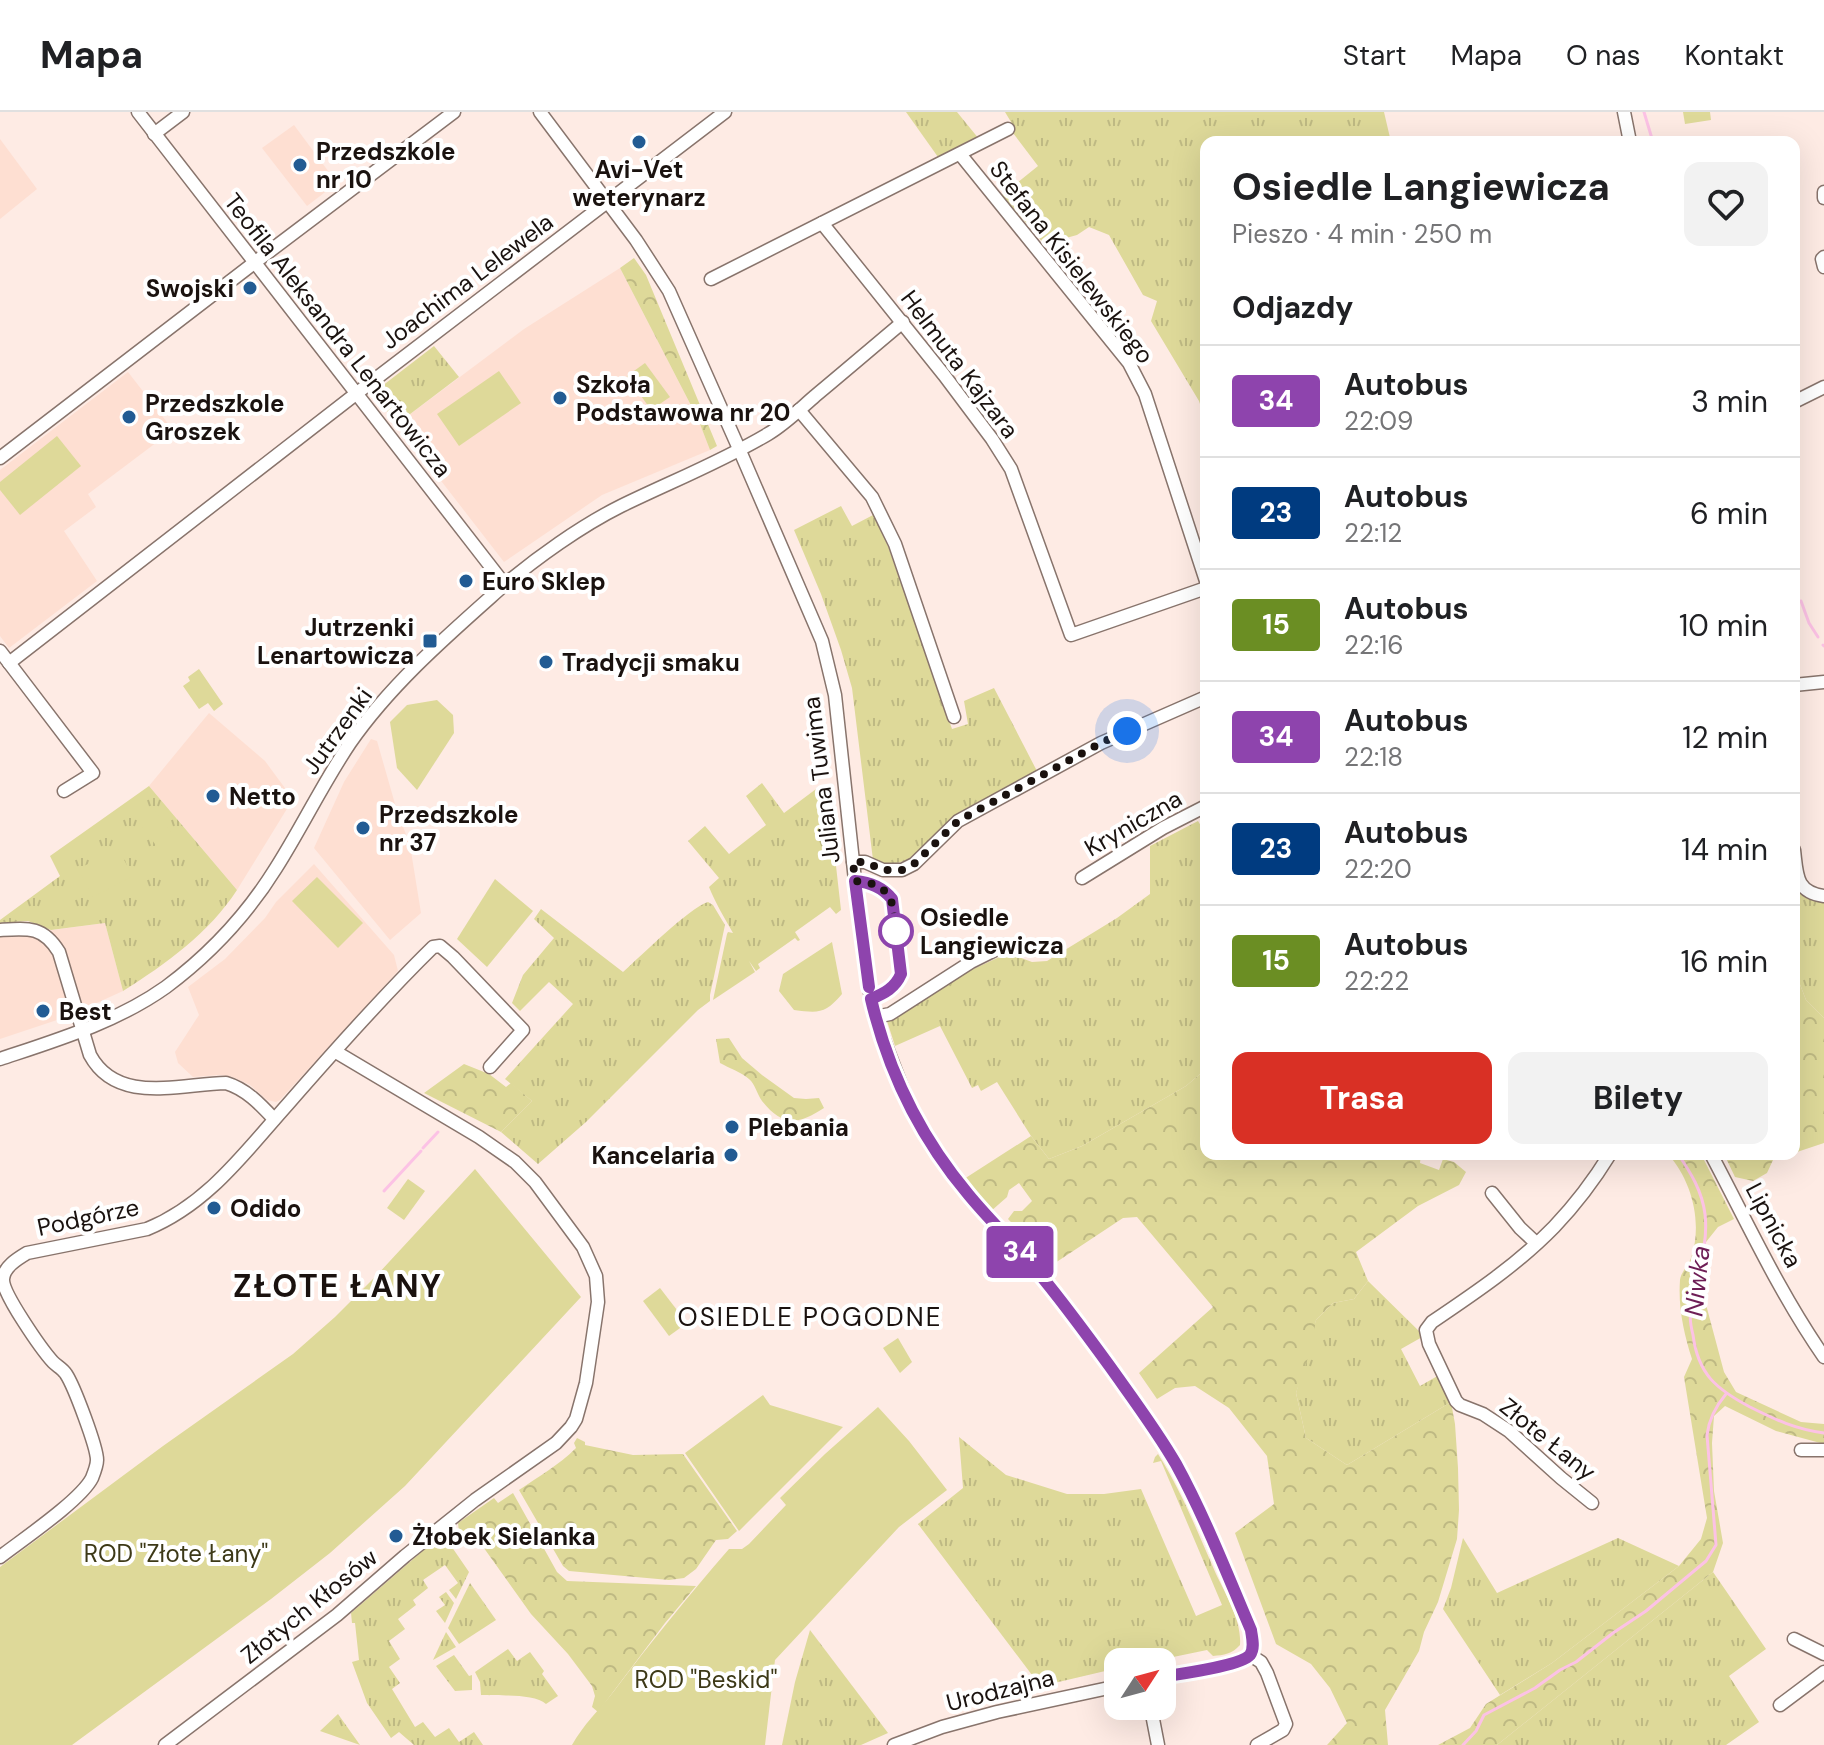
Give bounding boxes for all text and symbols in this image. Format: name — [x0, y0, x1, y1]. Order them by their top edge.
text: Mapa — [40, 30, 143, 80]
text: Start — [1343, 37, 1407, 74]
text: Mapa — [1451, 37, 1522, 74]
text: O nas — [1566, 37, 1641, 74]
text: Kontakt — [1685, 37, 1784, 74]
marker: Avi-Vet weterynarz — [630, 133, 648, 151]
place label: Przedszkole nr 10 — [316, 136, 455, 195]
place label: Avi-Vet weterynarz — [573, 154, 705, 213]
street label: Stefana Kisielewskiego — [983, 154, 1161, 370]
marker: Przedszkole nr 10 — [291, 156, 309, 174]
text: Osiedle Langiewicza — [1232, 162, 1610, 212]
button: heart — [1684, 162, 1768, 246]
street label: Teofila Aleksandra Lenartowicza — [217, 187, 459, 483]
street label: Joachima Lelewela — [375, 206, 559, 356]
text: Pieszo · 4 min · 250 m — [1232, 217, 1492, 251]
place label: Swojski — [146, 273, 234, 304]
marker: Swojski — [241, 279, 259, 297]
street label: Helmuta Kajzara — [894, 284, 1026, 444]
text: Odjazdy — [1232, 288, 1353, 327]
text: Autobus — [1344, 365, 1468, 404]
place label: Szkoła Podstawowa nr 20 — [576, 369, 790, 428]
text: 34 — [1258, 382, 1294, 419]
text: 3 min — [1691, 382, 1768, 421]
place label: Przedszkole Groszek — [145, 388, 284, 447]
marker: Szkoła Podstawowa nr 20 — [551, 389, 569, 407]
text: 22:09 — [1344, 404, 1413, 438]
marker: Przedszkole Groszek — [120, 408, 138, 426]
text: Autobus — [1344, 477, 1468, 516]
text: 23 — [1259, 494, 1293, 531]
text: 6 min — [1690, 494, 1768, 533]
text: 22:12 — [1344, 516, 1402, 550]
place label: Euro Sklep — [482, 566, 606, 597]
marker: Euro Sklep — [457, 572, 475, 590]
text: Autobus — [1344, 589, 1468, 628]
text: 15 — [1262, 606, 1290, 643]
text: 10 min — [1679, 606, 1768, 645]
place label: Jutrzenki Lenartowicza — [257, 612, 414, 671]
text: 22:16 — [1344, 628, 1404, 662]
marker: Jutrzenki Lenartowicza — [421, 632, 439, 650]
place label: Tradycji smaku — [562, 647, 740, 678]
marker: Tradycji smaku — [537, 653, 555, 671]
street label: Jutrzenki — [295, 681, 379, 781]
street label: Juliana Tuwima — [795, 695, 847, 865]
text: Autobus — [1344, 701, 1468, 740]
your location — [1107, 711, 1147, 751]
text: 34 — [1258, 718, 1294, 755]
text: 12 min — [1682, 718, 1768, 757]
text: 22:18 — [1344, 740, 1403, 774]
place label: Netto — [229, 781, 296, 812]
street label: Kryniczna — [1079, 783, 1187, 863]
marker: Netto — [204, 787, 222, 805]
place label: Przedszkole nr 37 — [379, 799, 518, 858]
text: Autobus — [1344, 813, 1468, 852]
marker: Przedszkole nr 37 — [354, 819, 372, 837]
text: 23 — [1259, 830, 1293, 867]
text: 14 min — [1681, 830, 1768, 869]
text: 22:20 — [1344, 852, 1412, 886]
place label: Osiedle Langiewicza — [920, 902, 1064, 961]
marker: Osiedle Langiewicza — [879, 914, 913, 948]
text: Autobus — [1344, 925, 1468, 964]
text: 15 — [1262, 942, 1290, 979]
text: 16 min — [1681, 942, 1768, 981]
text: 22:22 — [1344, 964, 1409, 998]
place label: Best — [59, 996, 112, 1027]
marker: Best — [34, 1002, 52, 1020]
button: Trasa — [1232, 1052, 1492, 1144]
button: Bilety — [1508, 1052, 1768, 1144]
place label: Plebania — [748, 1112, 849, 1143]
marker: Plebania — [723, 1118, 741, 1136]
place label: Kancelaria — [591, 1140, 715, 1171]
marker: Kancelaria — [722, 1146, 740, 1164]
street label: Lipnicka — [1739, 1177, 1809, 1273]
street label: Podgórze — [34, 1191, 142, 1243]
place label: Odido — [230, 1193, 301, 1224]
marker: Odido — [205, 1199, 223, 1217]
line badge: 34 — [984, 1226, 1056, 1278]
text: 34 — [1002, 1233, 1038, 1270]
water label: Niwka — [1676, 1244, 1718, 1318]
district label: ZŁOTE ŁANY — [233, 1265, 443, 1307]
district label: OSIEDLE POGODNE — [678, 1300, 942, 1334]
street label: Złote Łany — [1494, 1391, 1602, 1487]
place label: Żłobek Sielanka — [412, 1521, 596, 1552]
marker: Żłobek Sielanka — [387, 1527, 405, 1545]
park label: ROD "Złote Łany" — [84, 1538, 268, 1569]
street label: Złotych Kłosów — [234, 1541, 384, 1671]
north arrow — [1104, 1648, 1176, 1720]
map controls — [1104, 1648, 1176, 1720]
street label: Urodzajna — [943, 1662, 1057, 1718]
park label: ROD "Beskid" — [635, 1664, 777, 1695]

